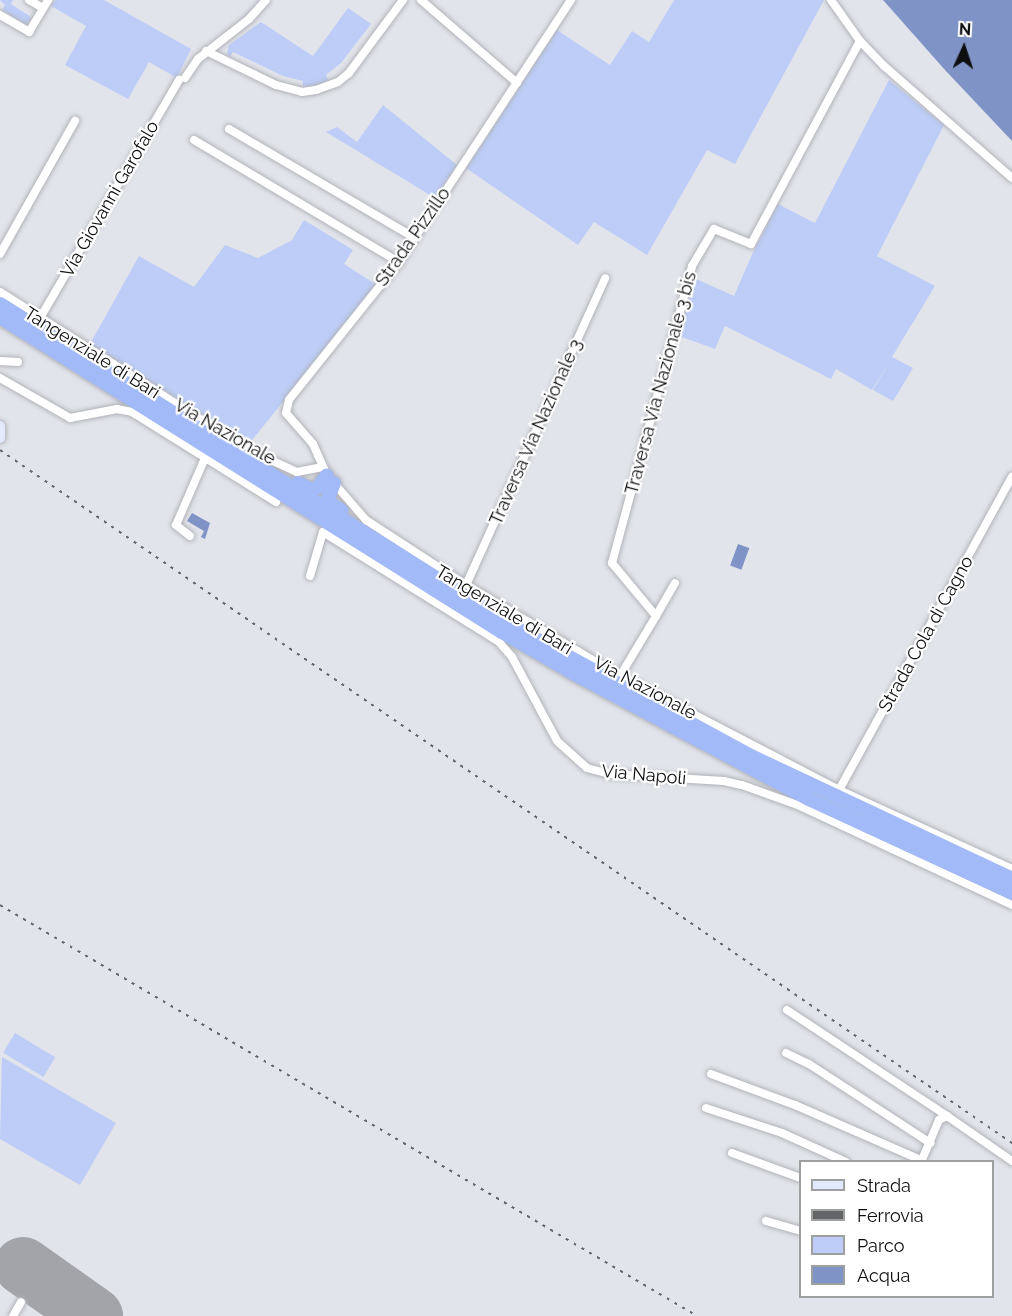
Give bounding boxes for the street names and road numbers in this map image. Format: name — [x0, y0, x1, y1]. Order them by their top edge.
street label: Via Giovanni Garofalo — [56, 117, 164, 281]
street label: Strada Pizzillo — [371, 183, 455, 291]
street label: Traversa Via Nazionale 3 bis — [621, 269, 701, 497]
street label: Tangenziale di Bari — [20, 303, 164, 403]
street label: Traversa Via Nazionale 3 — [485, 335, 587, 529]
street label: Via Nazionale — [170, 394, 280, 470]
street label: Strada Cola di Cagno — [874, 552, 978, 716]
street label: Tangenziale di Bari — [432, 561, 576, 659]
street label: Via Nazionale — [590, 652, 700, 724]
street label: Via Napoli — [601, 761, 687, 789]

